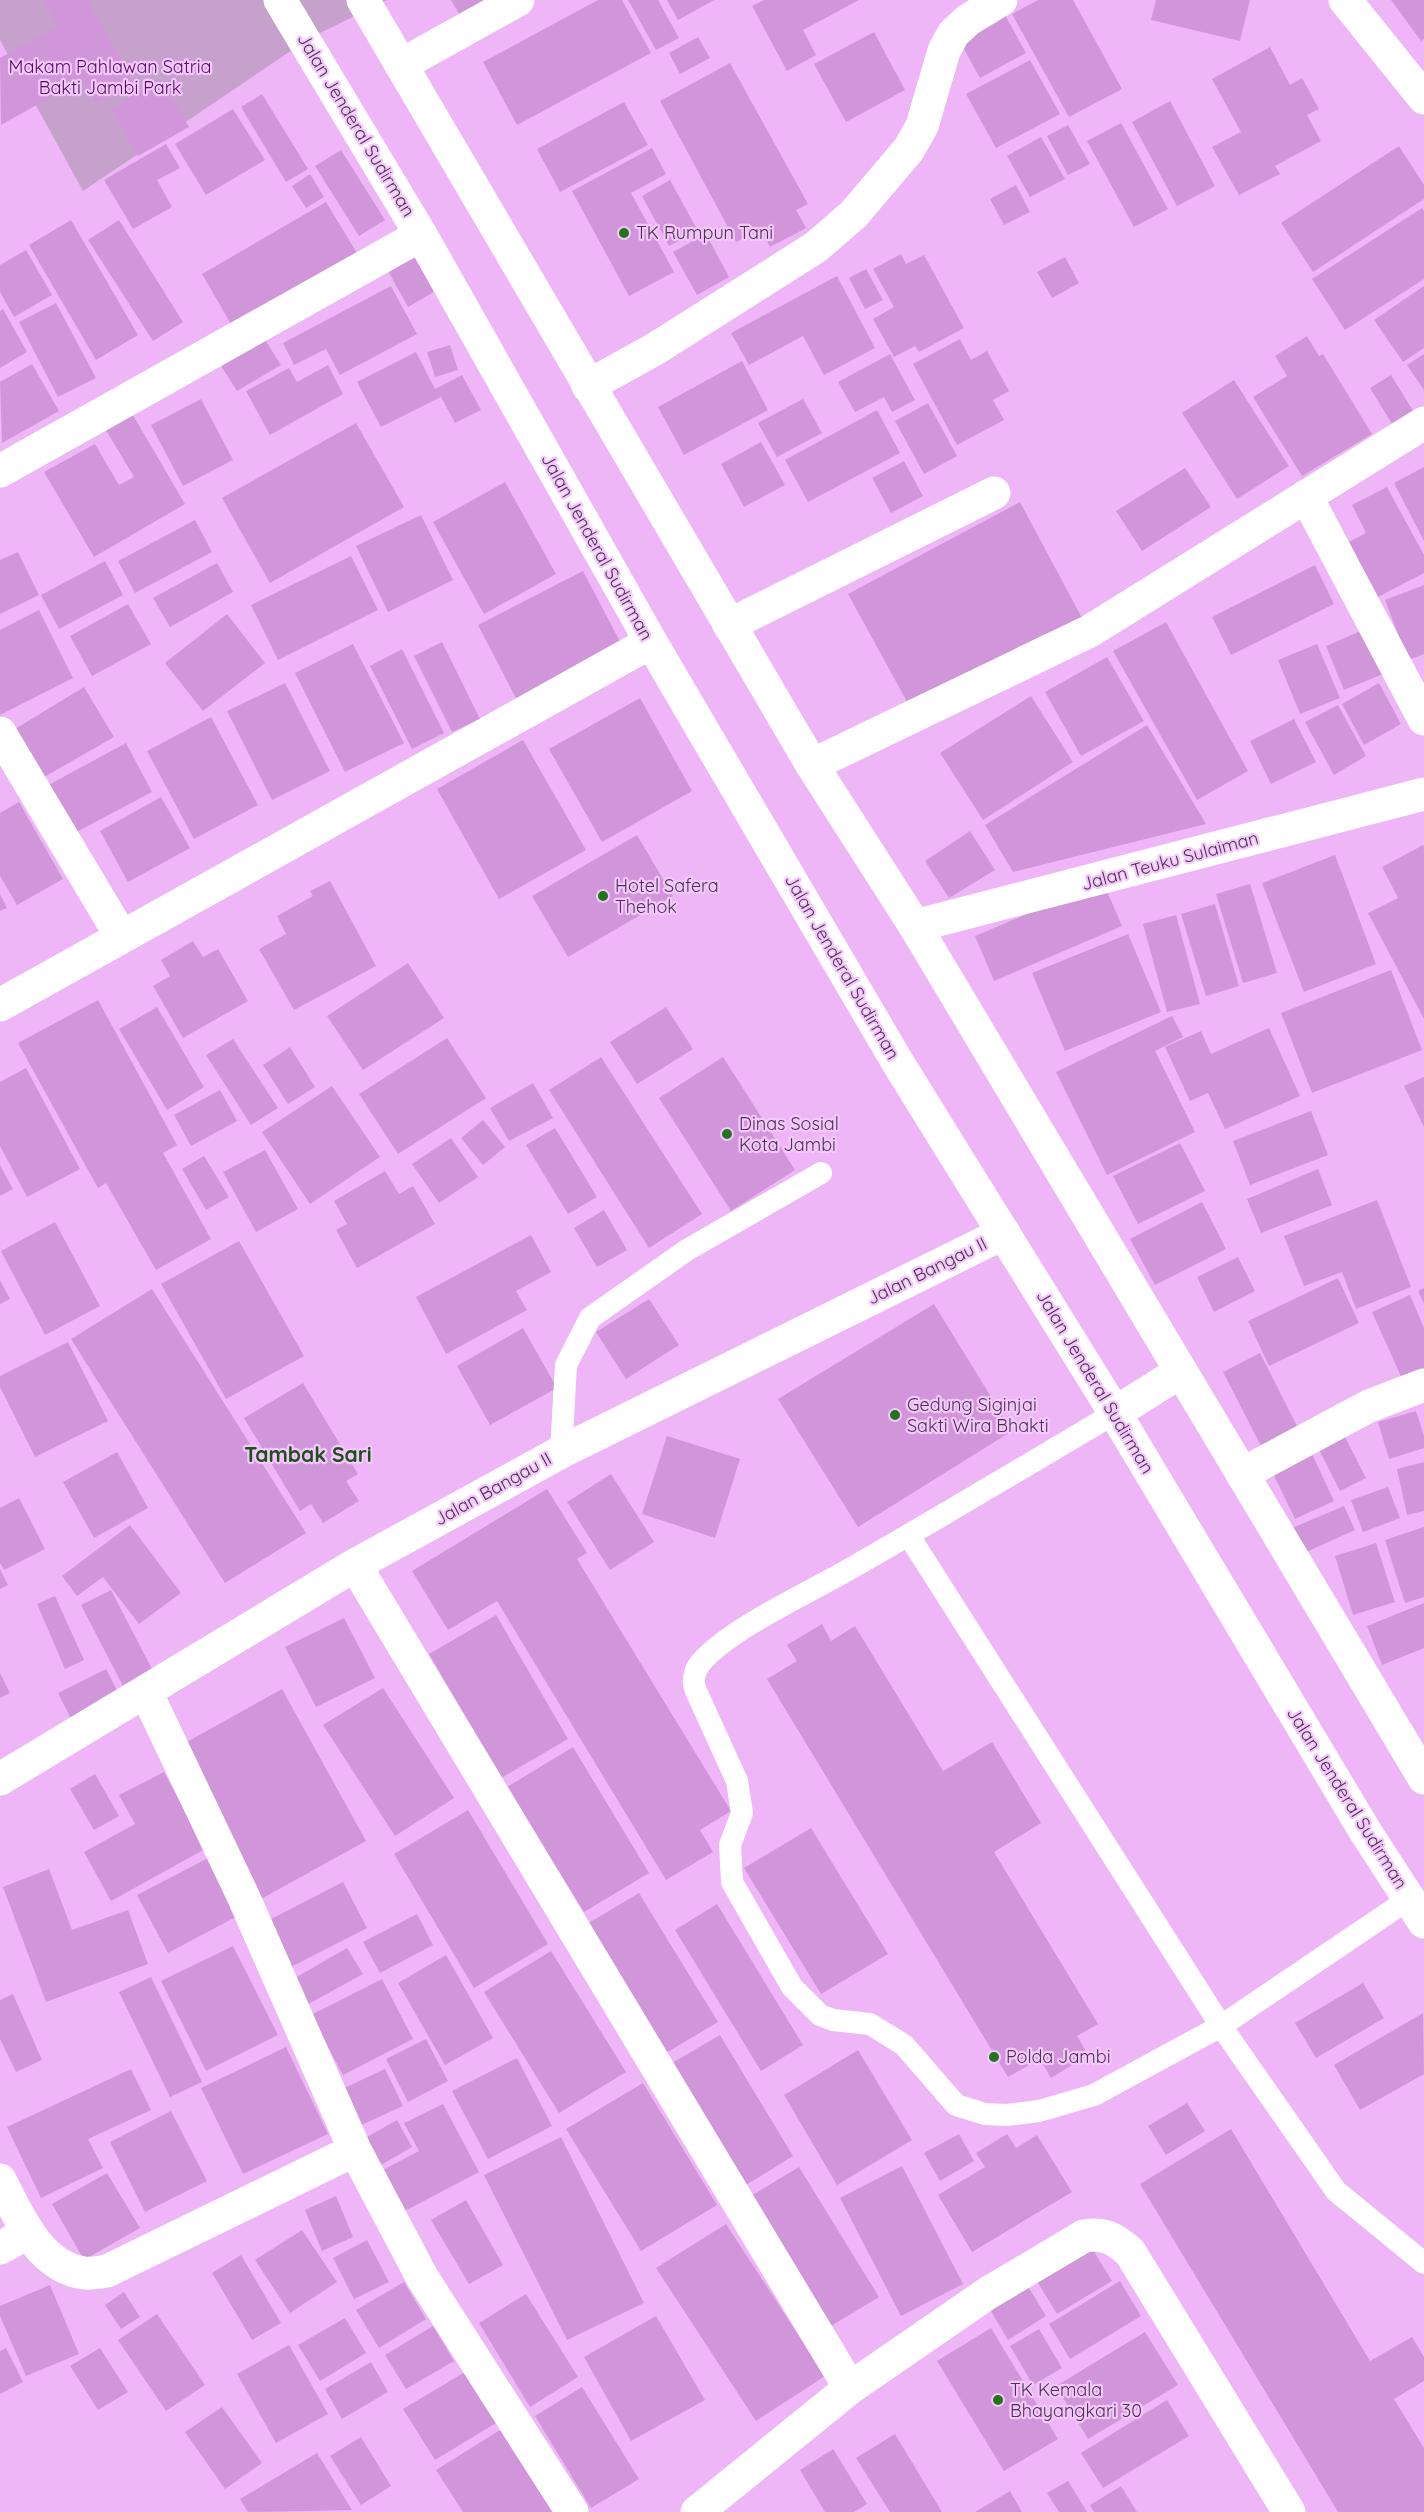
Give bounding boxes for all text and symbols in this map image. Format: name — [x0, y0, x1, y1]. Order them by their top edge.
street label: Jalan Jenderal Sudirman — [293, 29, 420, 221]
park label: Makam Pahlawan Satria Bakti Jambi Park — [9, 55, 211, 99]
place label: TK Rumpun Tani — [636, 221, 773, 244]
marker: TK Rumpun Tani — [617, 226, 631, 240]
street label: Jalan Jenderal Sudirman — [536, 449, 658, 644]
street label: Jalan Teuku Sulaiman — [1079, 826, 1261, 895]
street label: Jalan Jenderal Sudirman — [780, 870, 905, 1063]
place label: Hotel Safera Thehok — [615, 874, 719, 918]
marker: Hotel Safera Thehok — [596, 889, 610, 903]
place label: Dinas Sosial Kota Jambi — [739, 1112, 839, 1156]
marker: Dinas Sosial Kota Jambi — [720, 1127, 734, 1141]
street label: Jalan Bangau II — [863, 1232, 991, 1310]
street label: Jalan Jenderal Sudirman — [1032, 1286, 1159, 1478]
place label: Gedung Siginjai Sakti Wira Bhakti — [907, 1393, 1049, 1437]
marker: Gedung Siginjai Sakti Wira Bhakti — [888, 1408, 902, 1422]
district label: Tambak Sari — [244, 1441, 372, 1467]
street label: Jalan Bangau II — [430, 1447, 555, 1530]
street label: Jalan Jenderal Sudirman — [1282, 1703, 1413, 1893]
place label: Polda Jambi — [1006, 2045, 1111, 2068]
marker: Polda Jambi — [987, 2050, 1001, 2064]
place label: TK Kemala Bhayangkari 30 — [1010, 2378, 1142, 2422]
marker: TK Kemala Bhayangkari 30 — [991, 2393, 1005, 2407]

